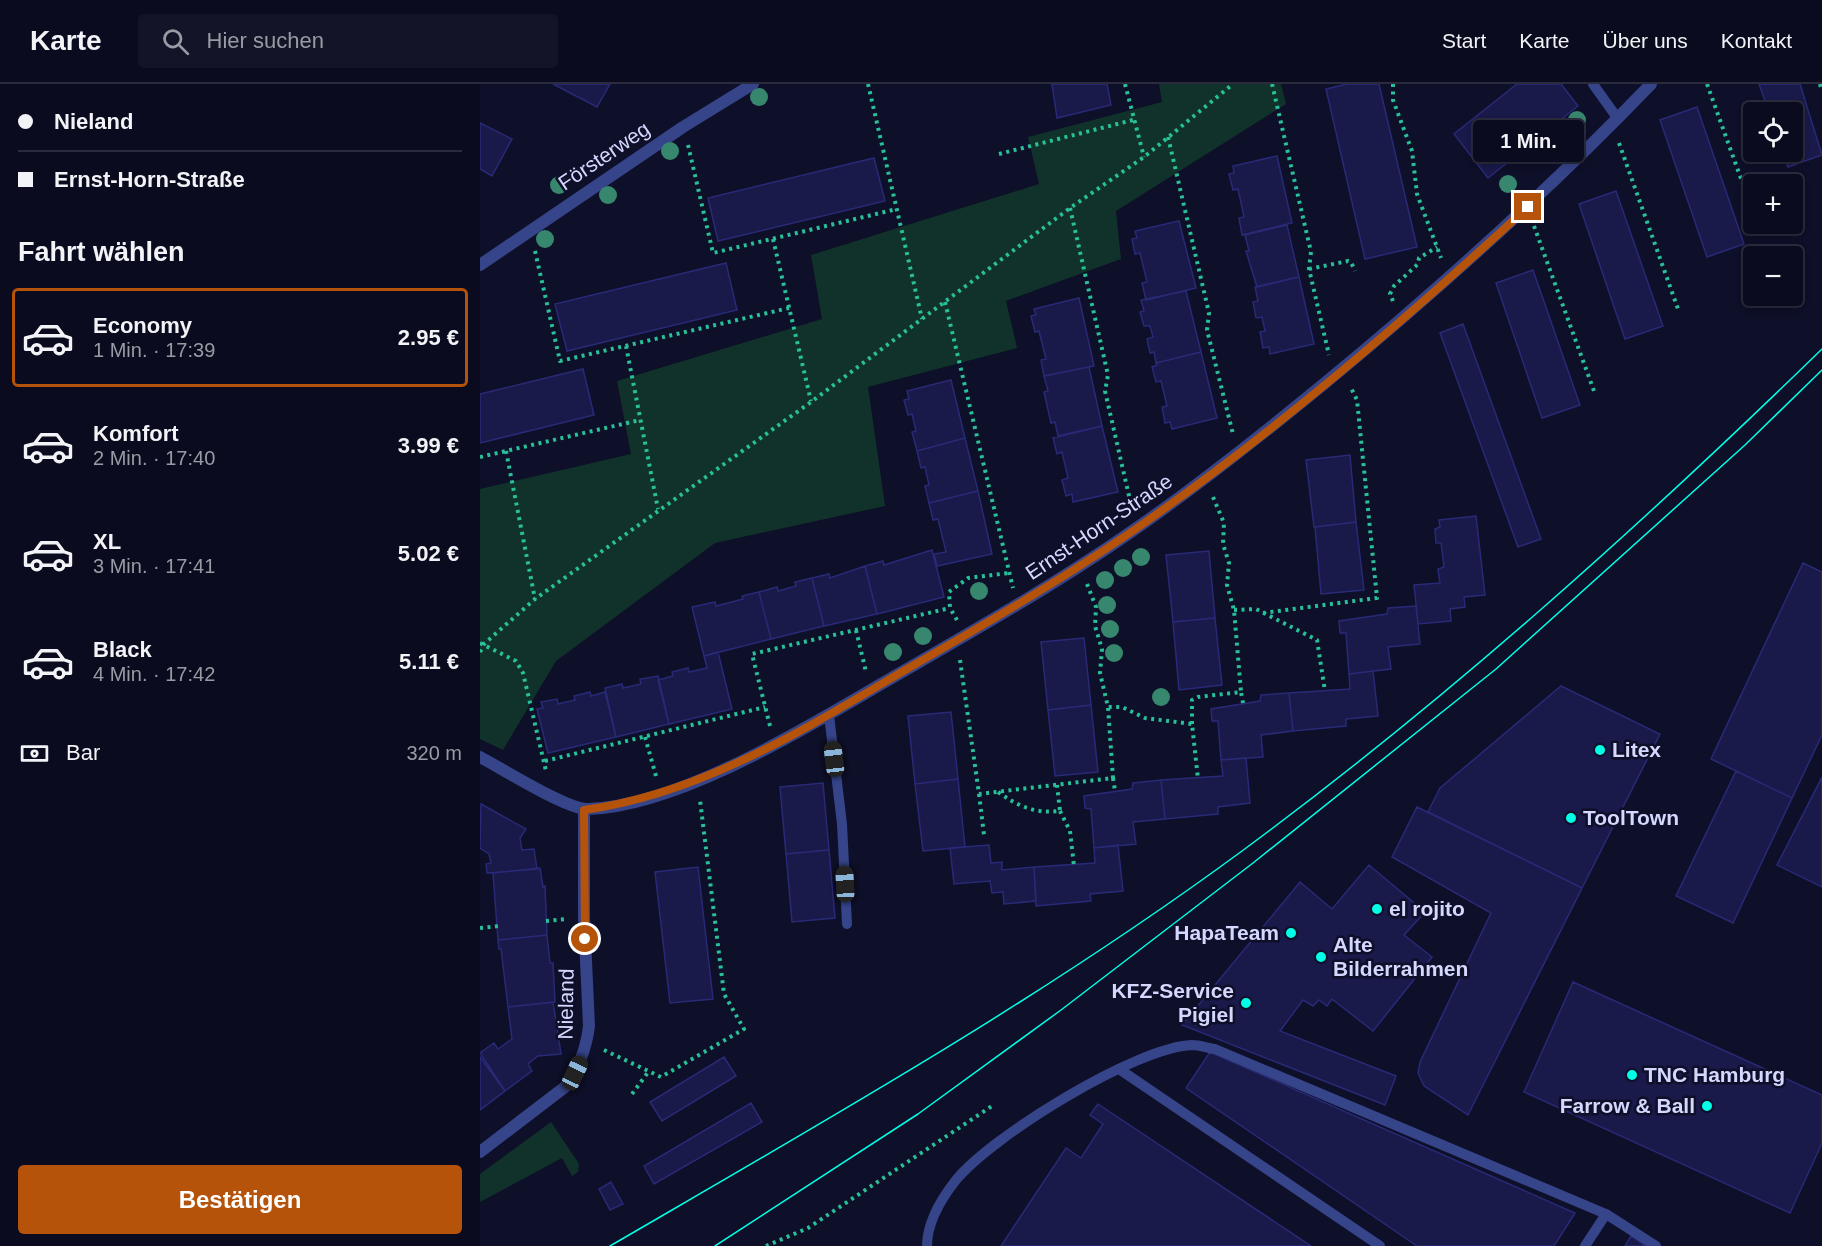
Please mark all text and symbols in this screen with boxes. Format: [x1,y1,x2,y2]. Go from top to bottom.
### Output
search box [138,14,558,68]
text: Karte [30,25,102,56]
icon: search [159,25,192,58]
text: Hier suchen [207,28,324,53]
text: Start [1442,29,1486,52]
text: Karte [1519,29,1570,52]
text: Über uns [1603,29,1688,52]
text: Kontakt [1721,29,1792,52]
map controls [1743,102,1803,306]
button: locate [1743,102,1803,162]
text: Nieland [54,109,133,134]
street label: Försterweg [554,117,654,194]
callout: 1 Min. [1472,120,1584,162]
text: 1 Min. [1500,130,1557,152]
text: Ernst-Horn-Straße [54,167,245,192]
button: + [1743,174,1803,234]
route end [1514,193,1541,220]
text: Fahrt wählen [18,237,185,267]
button: − [1743,246,1803,306]
icon: car [21,311,75,365]
text: Economy [93,313,192,338]
text: 2.95 € [398,325,459,350]
text: 1 Min. · 17:39 [93,339,215,361]
icon: car [21,419,75,473]
text: Komfort [93,421,179,446]
text: 3.99 € [398,433,459,458]
text: 2 Min. · 17:40 [93,447,215,469]
street label: Ernst-Horn-Straße [1021,469,1176,584]
icon: car [21,527,75,581]
text: XL [93,529,121,554]
text: 5.02 € [398,541,459,566]
text: 3 Min. · 17:41 [93,555,215,577]
icon: car [21,635,75,689]
text: Black [93,637,152,662]
text: 5.11 € [399,649,459,674]
text: 4 Min. · 17:42 [93,663,215,685]
icon: cash [18,737,51,770]
place label: Litex [1612,738,1661,761]
text: Bar [66,740,100,765]
car [823,740,845,778]
text: 320 m [406,742,462,764]
marker: Litex [1593,743,1607,757]
place label: ToolTown [1583,806,1679,829]
marker: ToolTown [1564,811,1578,825]
car [835,866,855,902]
place label: el rojito [1389,897,1465,920]
marker: el rojito [1370,902,1384,916]
place label: HapaTeam [1174,921,1279,944]
route start [571,925,598,952]
marker: HapaTeam [1284,926,1298,940]
place label: Alte Bilderrahmen [1333,933,1468,980]
marker: Alte Bilderrahmen [1314,950,1328,964]
street label: Nieland [553,968,578,1040]
place label: KFZ-Service Pigiel [1111,979,1234,1026]
marker: KFZ-Service Pigiel [1239,996,1253,1010]
car [559,1053,591,1093]
place label: TNC Hamburg [1644,1063,1785,1086]
marker: TNC Hamburg [1625,1068,1639,1082]
place label: Farrow & Ball [1560,1094,1695,1117]
marker: Farrow & Ball [1700,1099,1714,1113]
button: Bestätigen [18,1165,462,1234]

